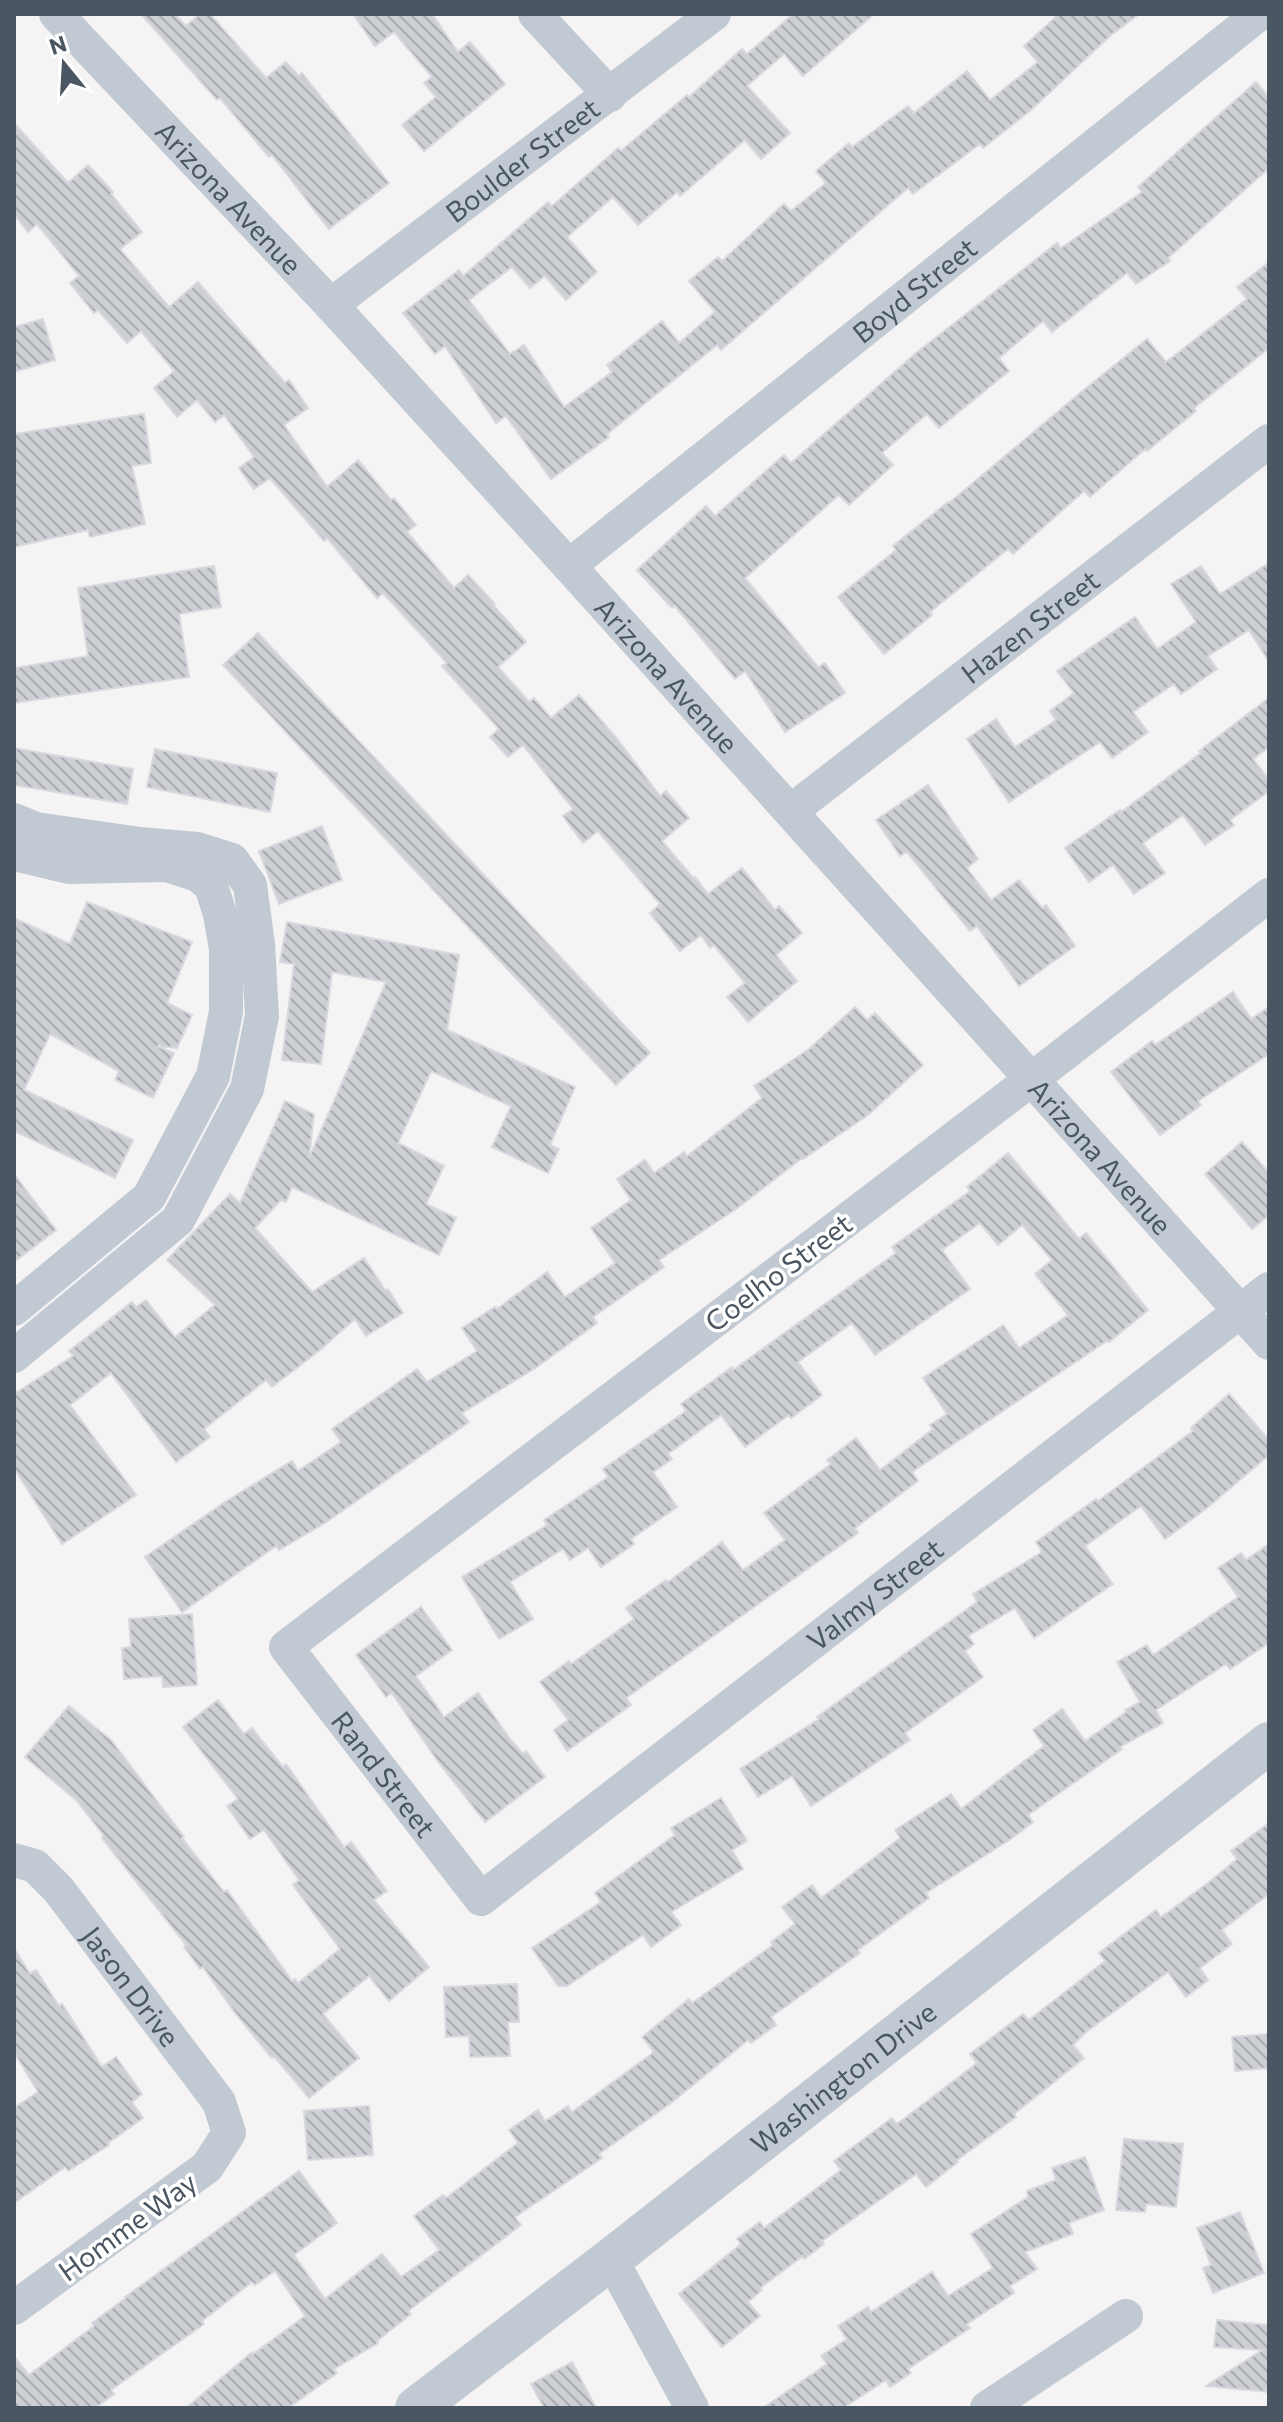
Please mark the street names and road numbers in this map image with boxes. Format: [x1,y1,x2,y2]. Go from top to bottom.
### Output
street label: Boulder Street [438,91,606,229]
street label: Arizona Avenue [149,114,309,281]
street label: Boyd Street [845,230,983,350]
street label: Hazen Street [954,562,1105,690]
street label: Arizona Avenue [588,590,746,760]
street label: Arizona Avenue [1022,1071,1180,1241]
street label: Coelho Street [698,1206,858,1338]
street label: Valmy Street [800,1531,949,1658]
street label: Rand Street [325,1704,444,1844]
street label: Jason Drive [75,1919,188,2053]
street label: Washington Drive [743,1994,942,2160]
street label: Homme Way [51,2164,203,2288]

